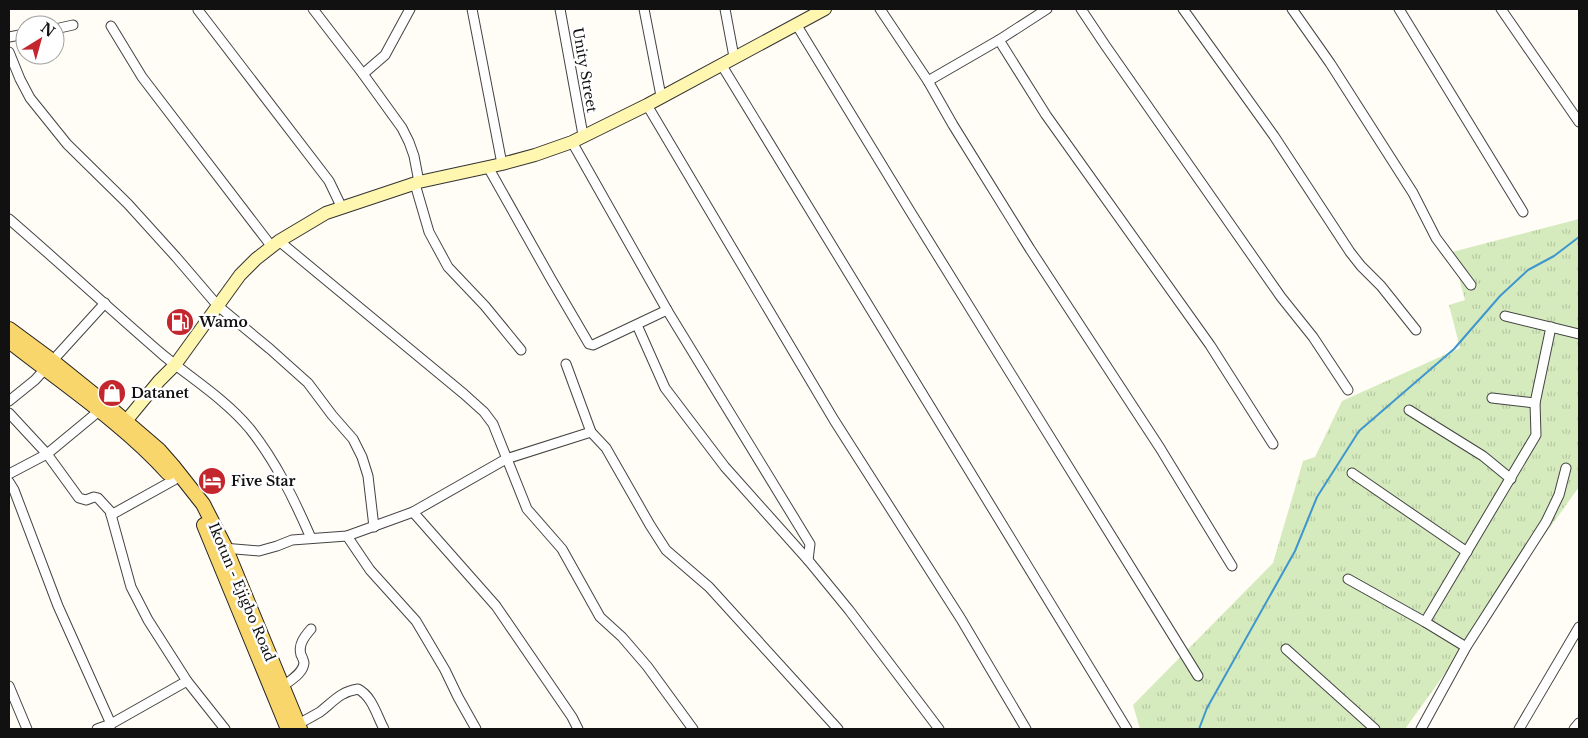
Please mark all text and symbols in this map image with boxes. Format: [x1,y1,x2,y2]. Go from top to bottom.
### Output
north arrow [15,15,65,65]
text: N [37,18,58,41]
street label: Unity Street [569,26,601,115]
fuel station icon: Wamo [165,307,195,337]
place label: Wamo [198,313,248,331]
shop icon: Datanet [97,378,127,408]
place label: Datanet [131,384,190,402]
hotel icon: Five Star [197,466,227,496]
place label: Five Star [231,472,295,490]
street label: Ikotun - Ejigbo Road [205,520,280,665]

